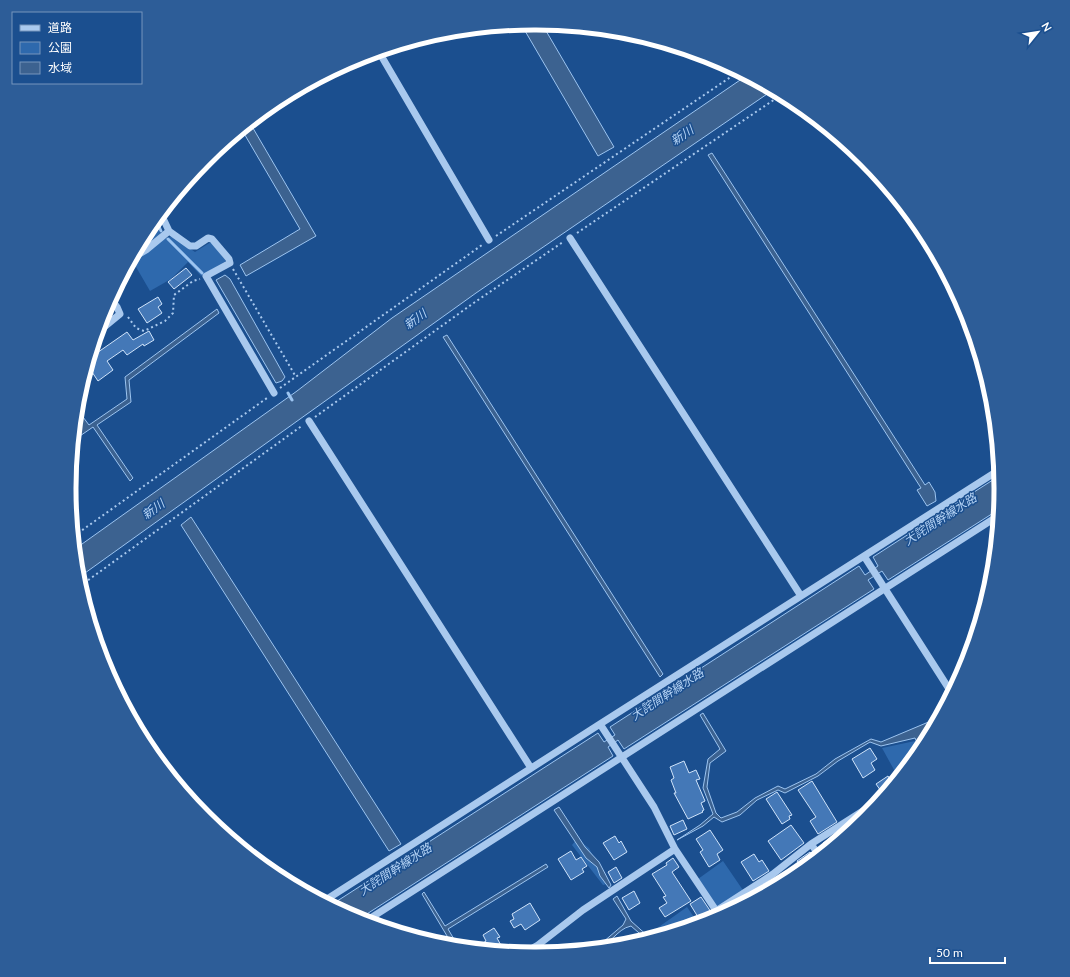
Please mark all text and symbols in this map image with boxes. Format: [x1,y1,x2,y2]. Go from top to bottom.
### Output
legend [12,12,142,84]
north arrow [1018,12,1058,52]
text: 道路 [48,20,72,35]
text: N [1039,20,1055,34]
text: 公園 [48,40,72,55]
text: 水域 [48,60,72,75]
water label: 新川 [668,121,698,148]
water label: 新川 [401,305,431,332]
water label: 大詫間幹線水路 [901,489,980,548]
water label: 新川 [139,495,169,522]
water label: 大詫間幹線水路 [628,664,707,723]
water label: 大詫間幹線水路 [356,839,435,898]
scale bar [930,939,1005,965]
text: 50 m [936,945,963,960]

